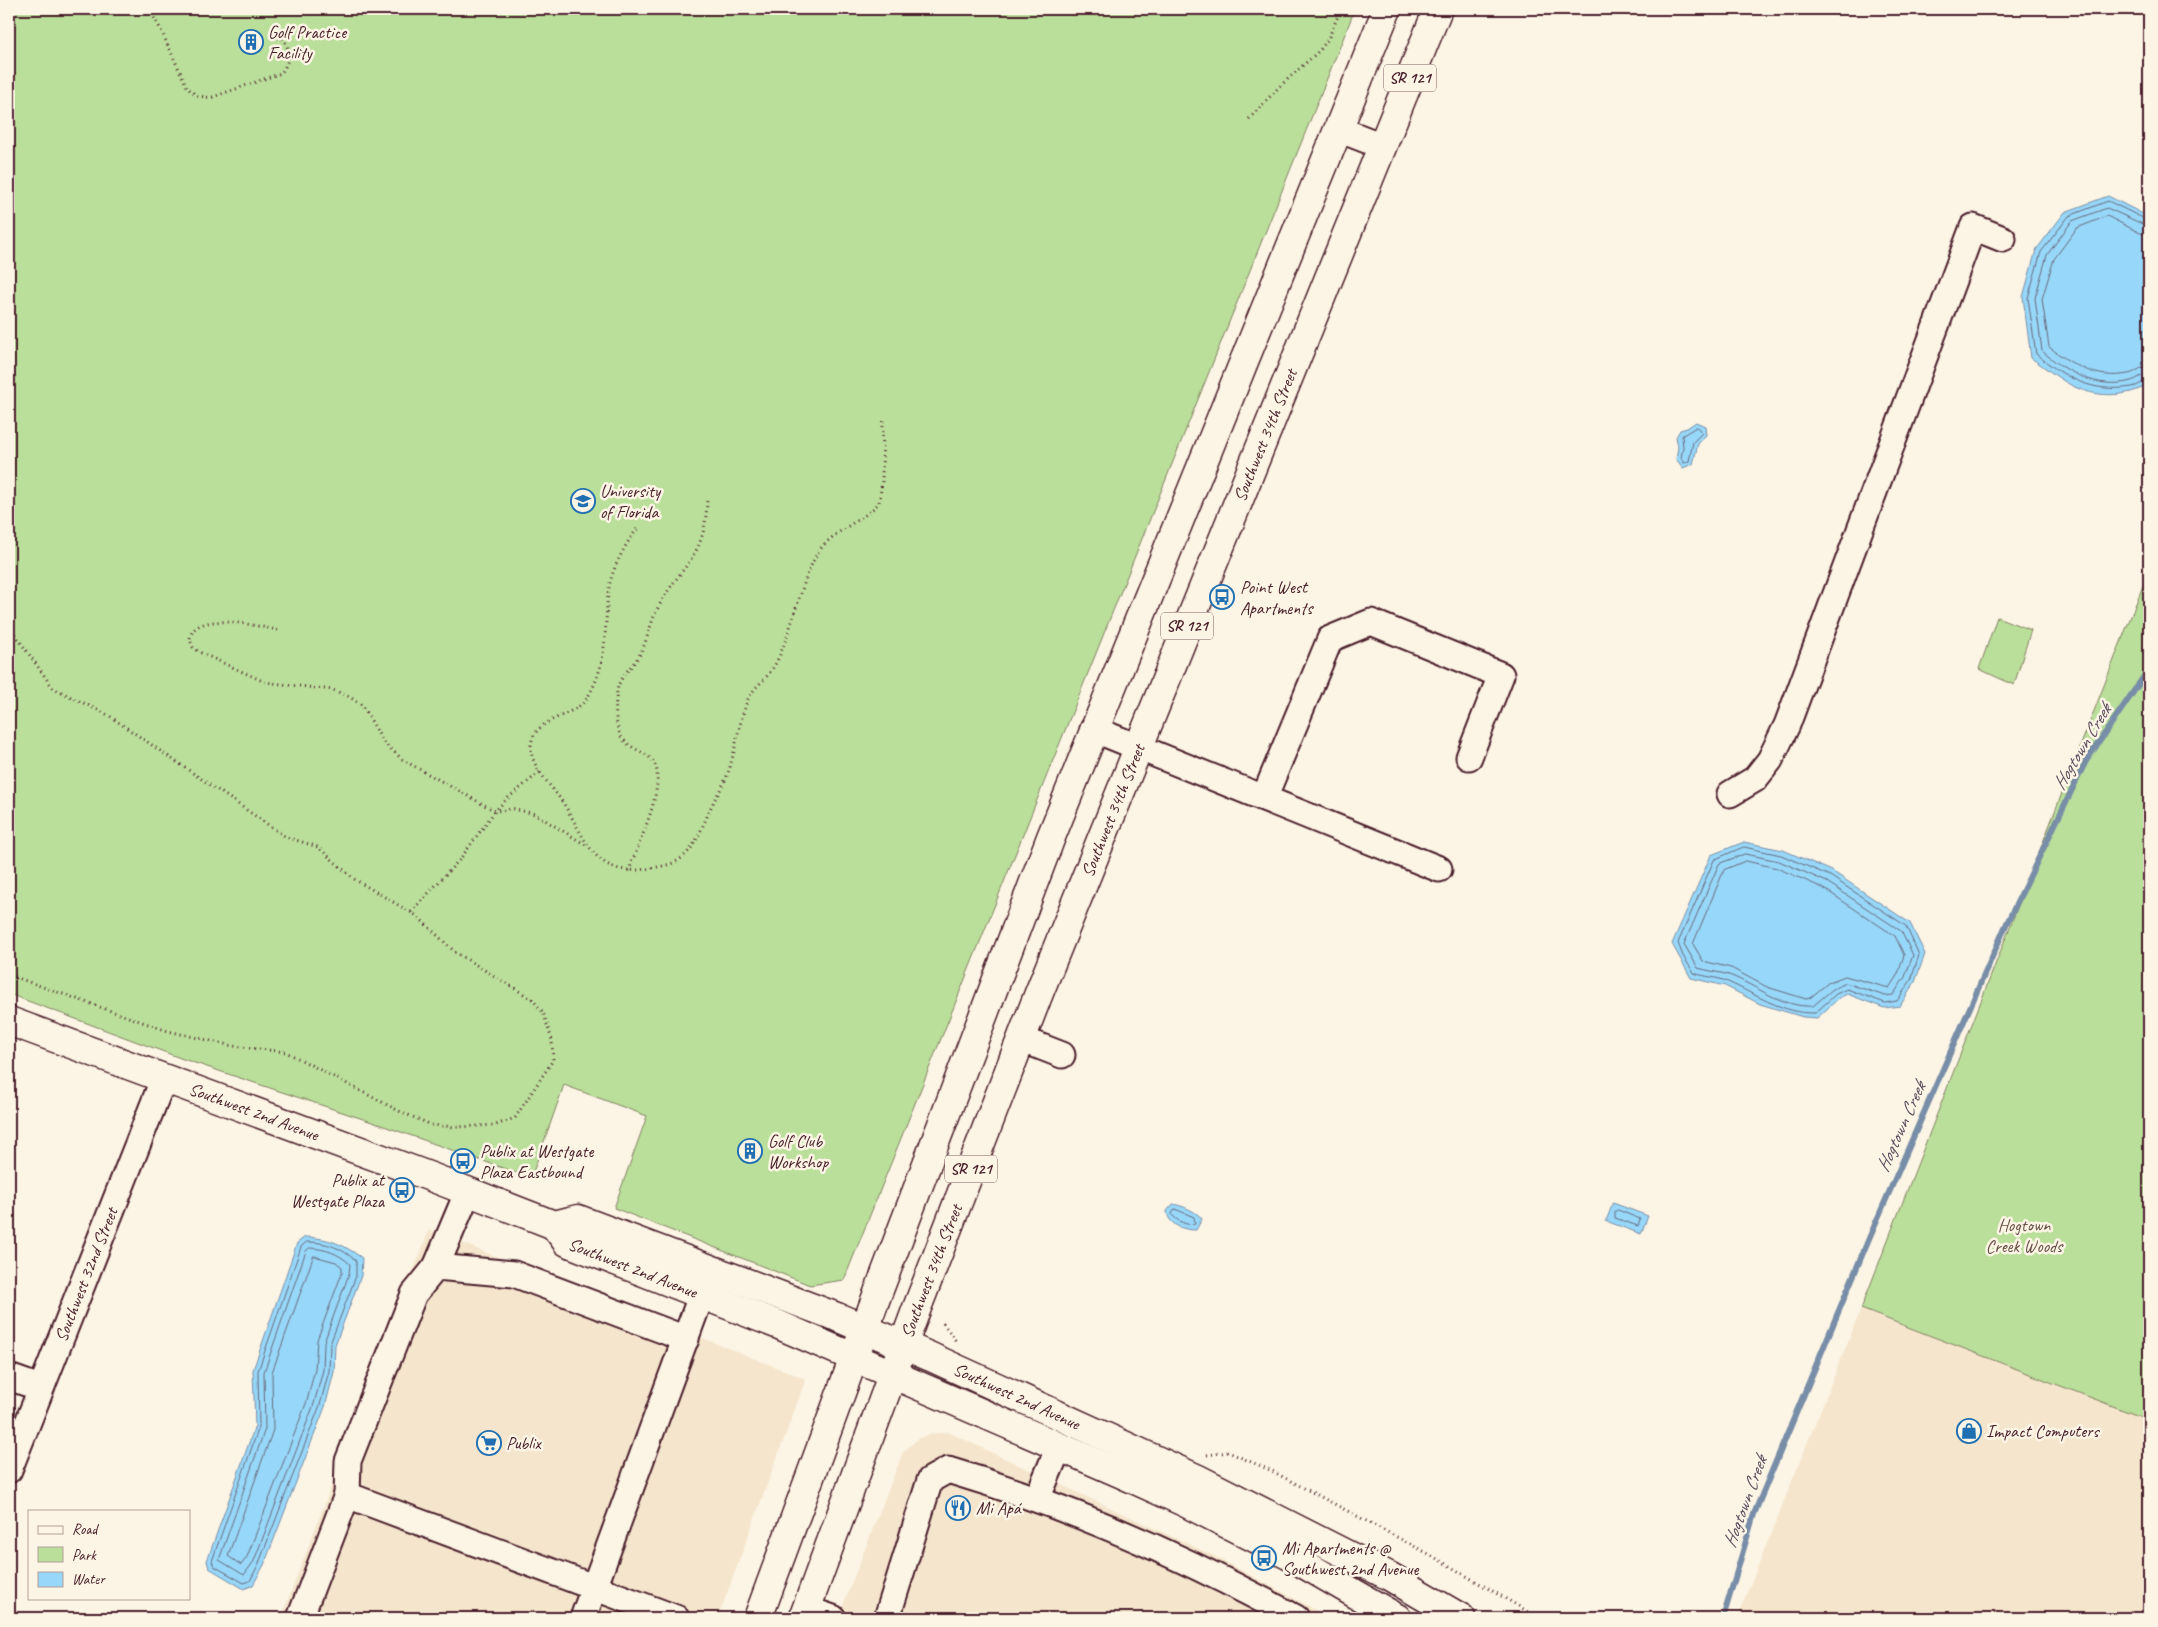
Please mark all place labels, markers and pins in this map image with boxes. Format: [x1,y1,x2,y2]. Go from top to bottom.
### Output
place label: Golf Practice Facility [268,21,347,64]
building icon: Golf Practice Facility [238,29,264,55]
place label: University of Florida [600,480,662,523]
school or university icon: University of Florida [570,488,596,514]
place label: Point West Apartments [1240,576,1314,619]
bus stop icon: Point West Apartments [1209,584,1235,610]
place label: Golf Club Workshop [768,1130,829,1173]
building icon: Golf Club Workshop [737,1138,763,1164]
place label: Publix at Westgate Plaza Eastbound [480,1140,594,1183]
bus stop icon: Publix at Westgate Plaza Eastbound [450,1148,476,1174]
place label: Publix at Westgate Plaza [291,1169,386,1212]
bus stop icon: Publix at Westgate Plaza [389,1177,415,1203]
shop icon: Impact Computers [1956,1418,1982,1444]
place label: Impact Computers [1986,1420,2101,1442]
supermarket icon: Publix [476,1430,502,1456]
place label: Publix [506,1432,543,1454]
restaurant icon: Mi Apá [945,1495,971,1521]
place label: Mi Apá [976,1497,1023,1519]
place label: Mi Apartments @ Southwest 2nd Avenue [1282,1537,1420,1580]
bus stop icon: Mi Apartments @ Southwest 2nd Avenue [1251,1545,1277,1571]

